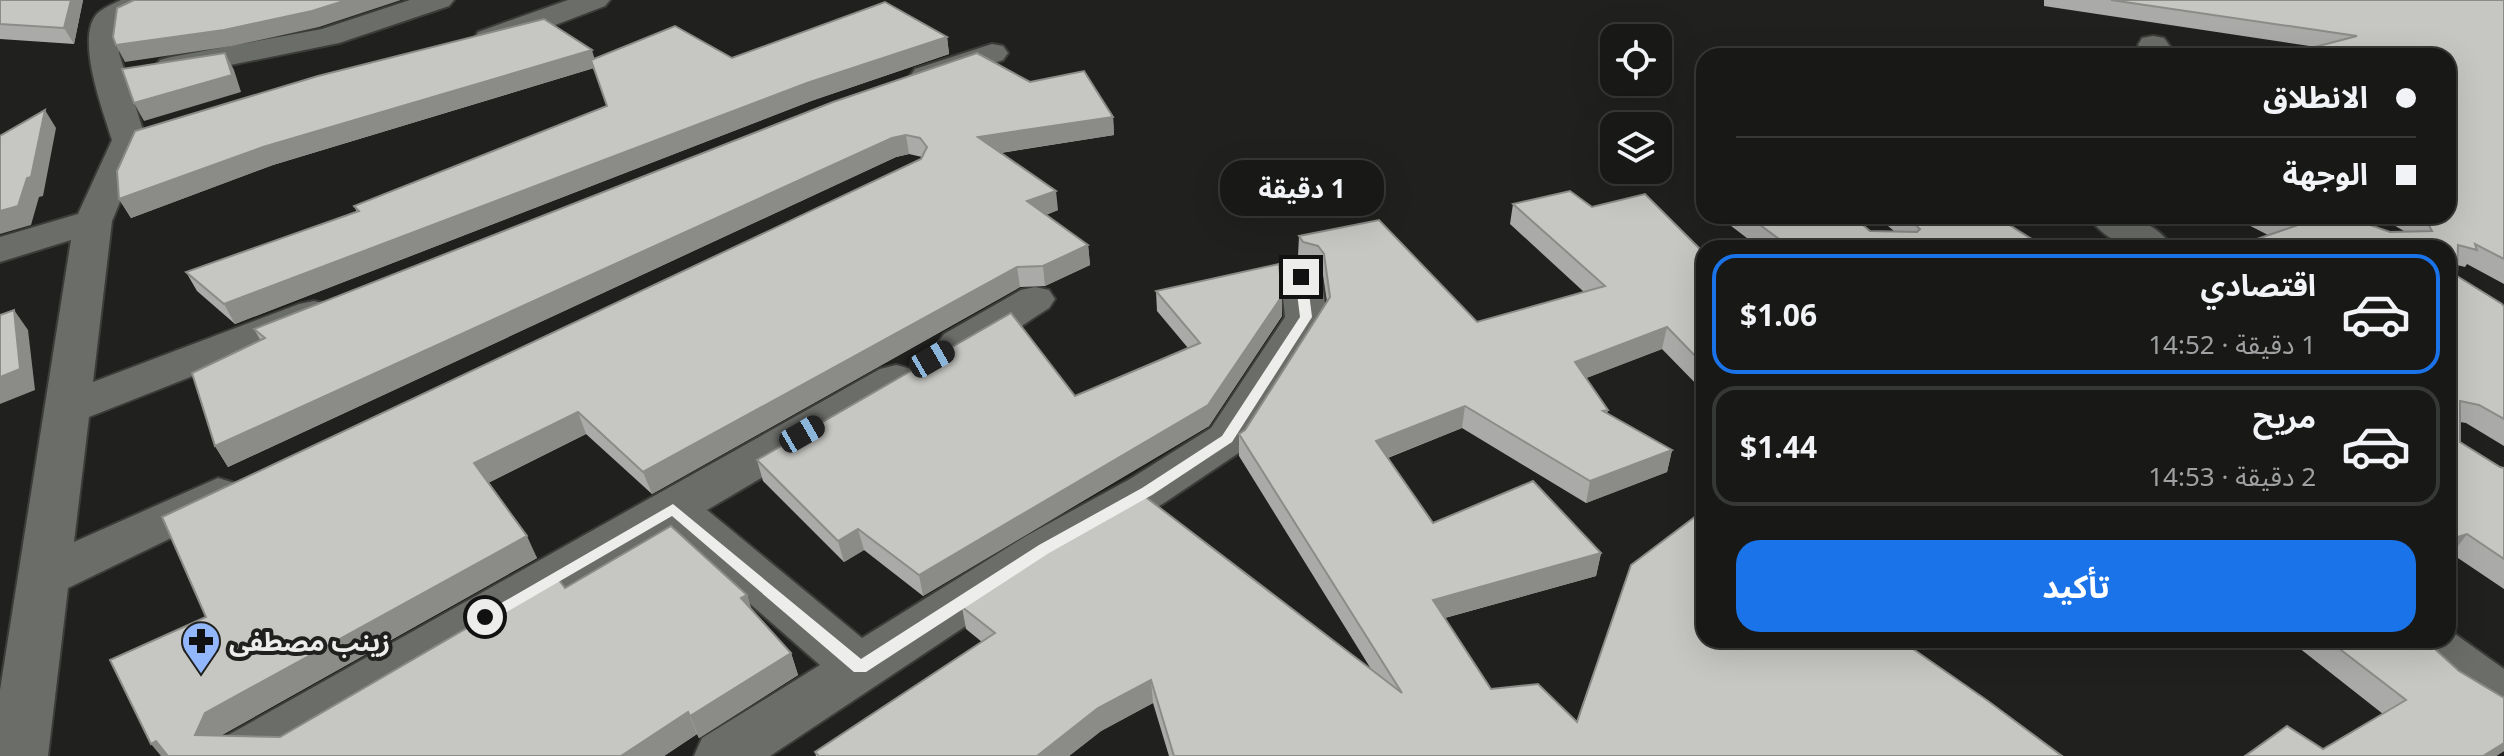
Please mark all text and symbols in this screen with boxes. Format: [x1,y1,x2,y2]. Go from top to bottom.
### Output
map controls [1600,24,1672,184]
button: locate [1600,24,1672,96]
text: الانطلاق [2263,76,2368,117]
button: layers [1600,112,1672,184]
text: الوجهة [2283,153,2368,194]
callout: 1 دقيقة [1219,161,1383,217]
text: 1 دقيقة [1258,170,1346,206]
route end [1283,259,1319,295]
text: اقتصادي [2201,264,2316,305]
icon: car [2340,278,2412,350]
text: $1.06 [1740,294,1817,335]
text: 1 دقيقة · 14:52 [2148,326,2316,362]
car [905,337,959,381]
text: مريح [2253,396,2316,437]
icon: car [2340,410,2412,482]
car [775,412,829,456]
text: $1.44 [1740,426,1817,467]
text: 2 دقيقة · 14:53 [2148,458,2316,494]
button: تأكيد [1736,540,2416,632]
route start [467,599,503,635]
pharmacy icon: زينب مصطفى [180,620,222,675]
place label: زينب مصطفى [229,623,390,659]

